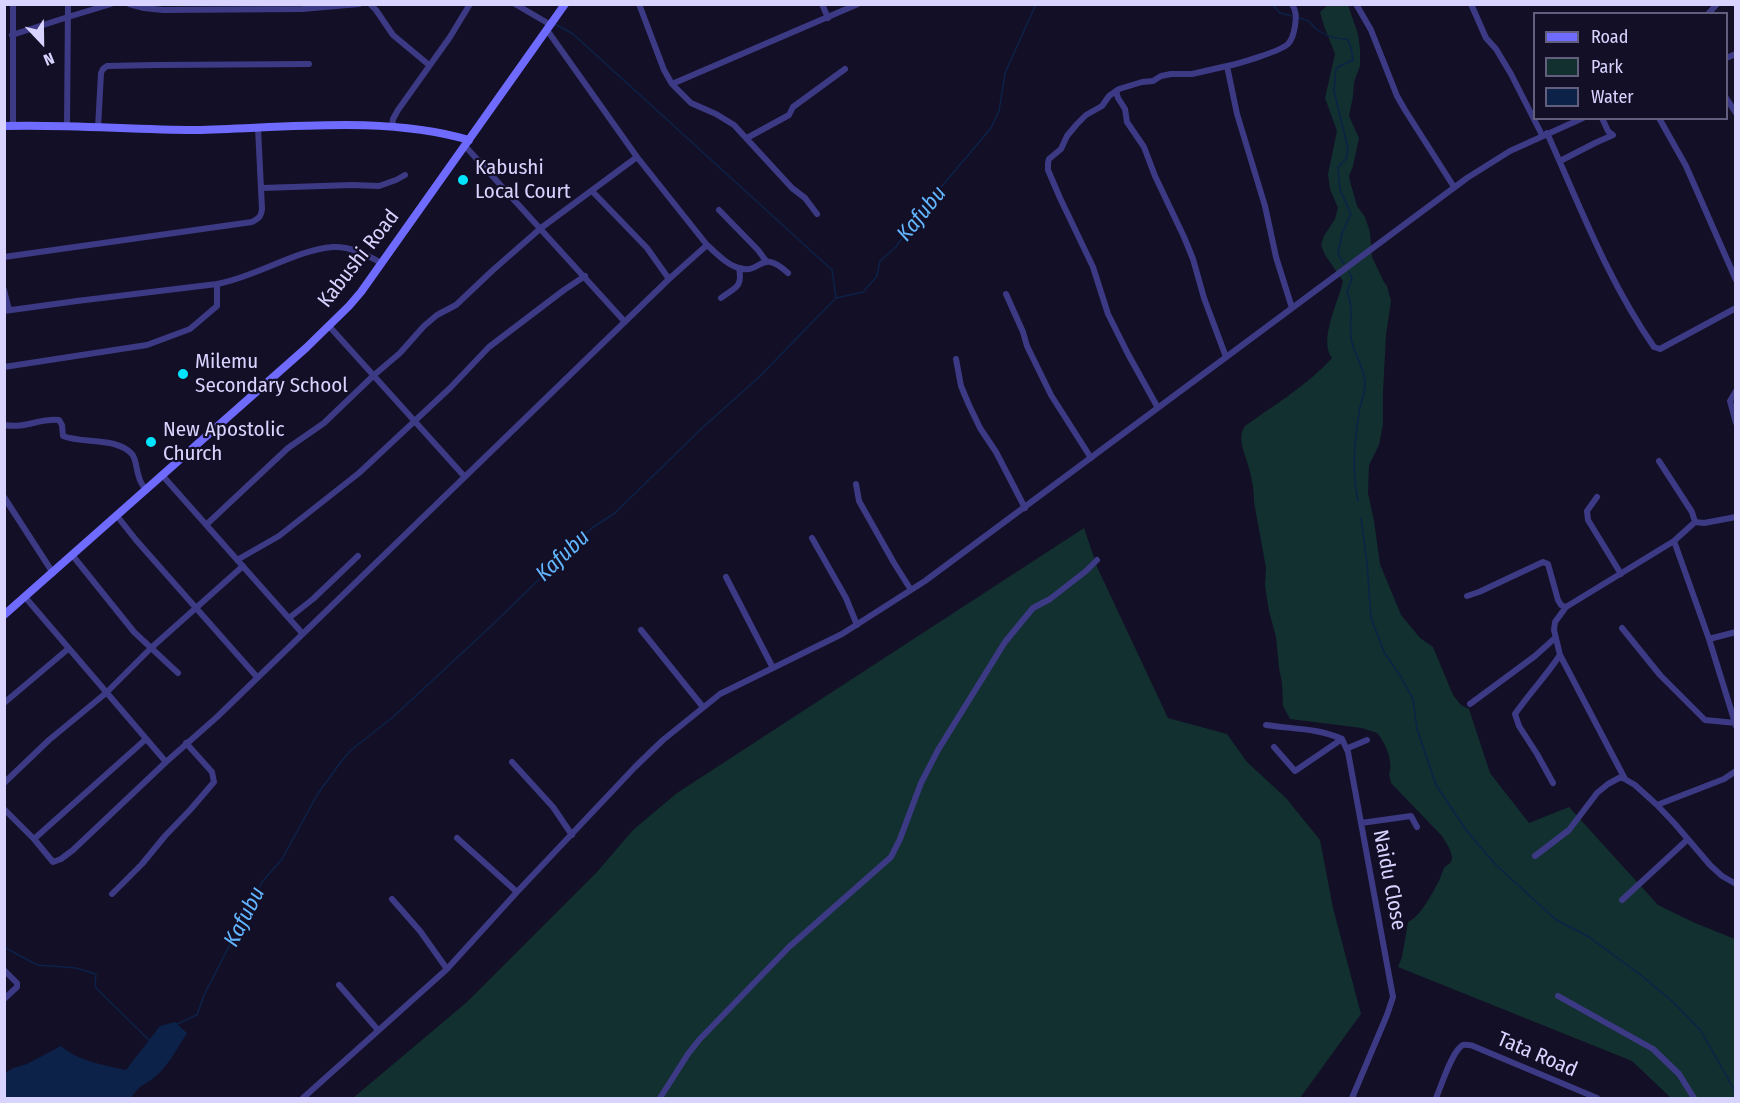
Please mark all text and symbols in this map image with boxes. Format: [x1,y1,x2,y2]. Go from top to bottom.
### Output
north arrow [12,12,72,72]
legend [1533,12,1728,120]
text: Road [1591,26,1628,48]
text: N [41,49,57,70]
text: Park [1591,56,1623,78]
text: Water [1591,86,1634,108]
place label: Kabushi Local Court [475,155,571,205]
marker: Kabushi Local Court [456,173,470,187]
water label: Kafubu [892,181,952,247]
street label: Kabushi Road [313,205,405,313]
place label: Milemu Secondary School [195,349,348,399]
marker: Milemu Secondary School [176,367,190,381]
place label: New Apostolic Church [163,417,284,467]
marker: New Apostolic Church [144,435,158,449]
water label: Kafubu [531,525,595,587]
street label: Naidu Close [1367,828,1411,932]
water label: Kafubu [219,883,271,951]
street label: Tata Road [1493,1027,1581,1083]

